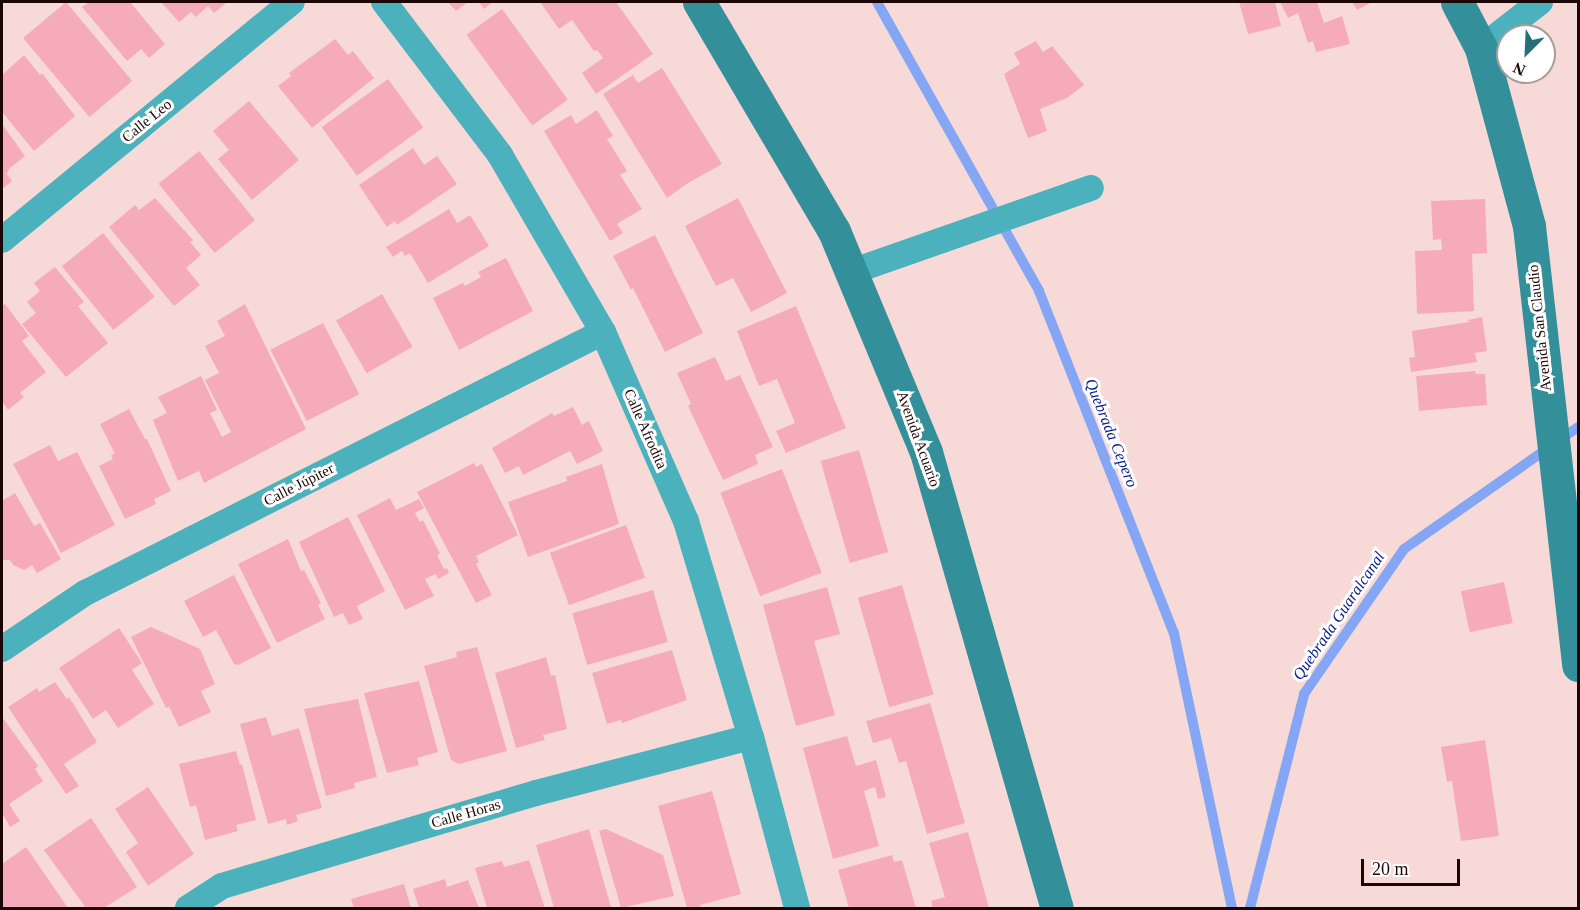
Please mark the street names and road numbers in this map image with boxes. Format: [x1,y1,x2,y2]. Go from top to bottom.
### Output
street label: Calle Leo [119,96,175,146]
street label: Avenida San Claudio [1524,264,1556,392]
street label: Calle Afrodita [619,386,671,472]
street label: Avenida Acuario [892,388,944,490]
street label: Calle Júpiter [261,460,337,510]
street label: Calle Horas [429,796,503,832]

